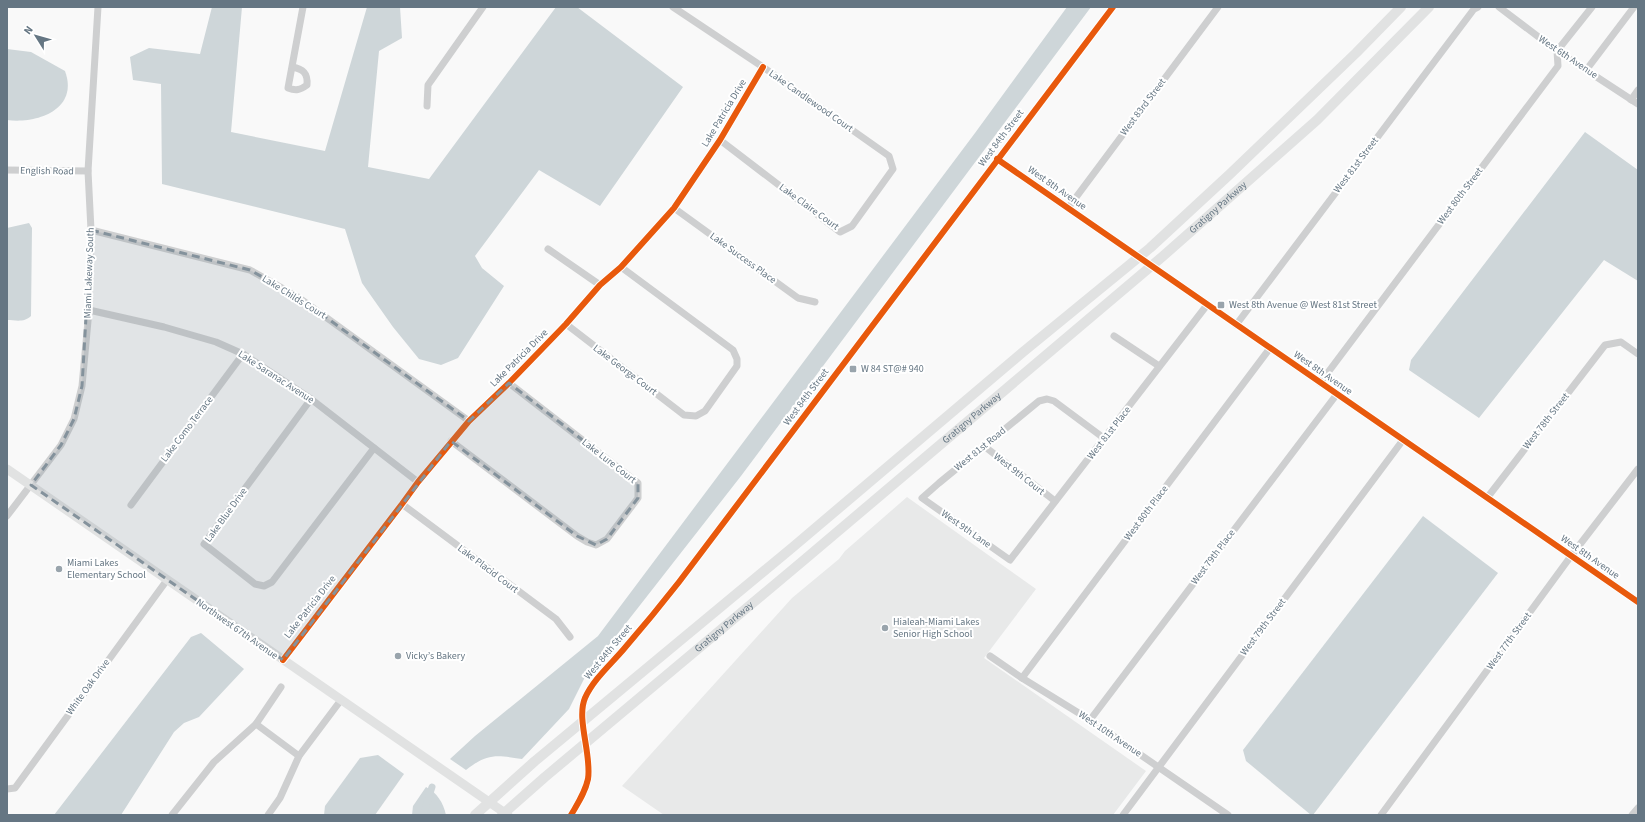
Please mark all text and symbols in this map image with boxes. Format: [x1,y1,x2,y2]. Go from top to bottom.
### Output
north arrow [16,16,56,56]
text: N [20,23,37,38]
street label: West 6th Avenue [1536,32,1600,82]
street label: Lake Candlewood Court [766,67,856,136]
street label: West 83rd Street [1117,75,1169,138]
street label: Lake Patricia Drive [698,76,750,150]
street label: West 84th Street [975,106,1027,169]
street label: West 81st Street [1330,134,1382,196]
street label: West 8th Avenue [1025,163,1089,213]
street label: English Road [20,164,74,178]
street label: West 80th Street [1434,164,1486,227]
street label: Gratigny Parkway [1186,178,1250,237]
street label: Lake Claire Court [776,180,842,234]
street label: Miami Lakeway South [80,227,98,319]
street label: Lake Success Place [707,229,779,287]
street label: Lake Childs Court [259,272,329,323]
place label: West 8th Avenue @ West 81st Street [1229,298,1377,312]
marker: West 8th Avenue @ West 81st Street [1216,300,1226,310]
street label: Lake Patricia Drive [487,326,551,390]
street label: Lake George Court [590,341,660,399]
street label: Lake Saranac Avenue [235,347,317,407]
street label: West 8th Avenue [1291,348,1355,398]
place label: W 84 ST@# 940 [861,362,924,376]
marker: W 84 ST@# 940 [848,364,858,374]
street label: West 84th Street [780,365,832,428]
street label: Gratigny Parkway [939,389,1004,447]
street label: West 78th Street [1520,389,1573,452]
street label: Lake Como Terrace [158,393,216,465]
street label: West 81st Place [1084,403,1134,463]
street label: West 81st Road [951,424,1009,474]
street label: Lake Lure Court [579,435,640,487]
street label: West 9th Court [990,450,1048,499]
street label: West 80th Place [1121,483,1171,543]
street label: Lake Blue Drive [201,485,251,545]
street label: West 9th Lane [938,507,994,551]
street label: West 79th Place [1188,527,1238,587]
street label: West 8th Avenue [1558,532,1622,582]
street label: Lake Placid Court [455,541,522,597]
place label: Miami Lakes Elementary School [67,556,146,582]
marker: Miami Lakes Elementary School [54,564,64,574]
street label: Lake Patricia Drive [281,572,339,642]
street label: Northwest 67th Avenue [193,595,281,663]
street label: West 79th Street [1237,595,1289,658]
street label: Gratigny Parkway [692,598,757,656]
street label: West 77th Street [1483,609,1535,673]
place label: Hialeah-Miami Lakes Senior High School [893,615,979,641]
street label: West 84th Street [581,621,636,683]
marker: Hialeah-Miami Lakes Senior High School [880,623,890,633]
place label: Vicky’s Bakery [406,649,466,663]
marker: Vicky’s Bakery [393,651,403,661]
street label: White Oak Drive [63,656,113,718]
street label: West 10th Avenue [1076,708,1145,760]

